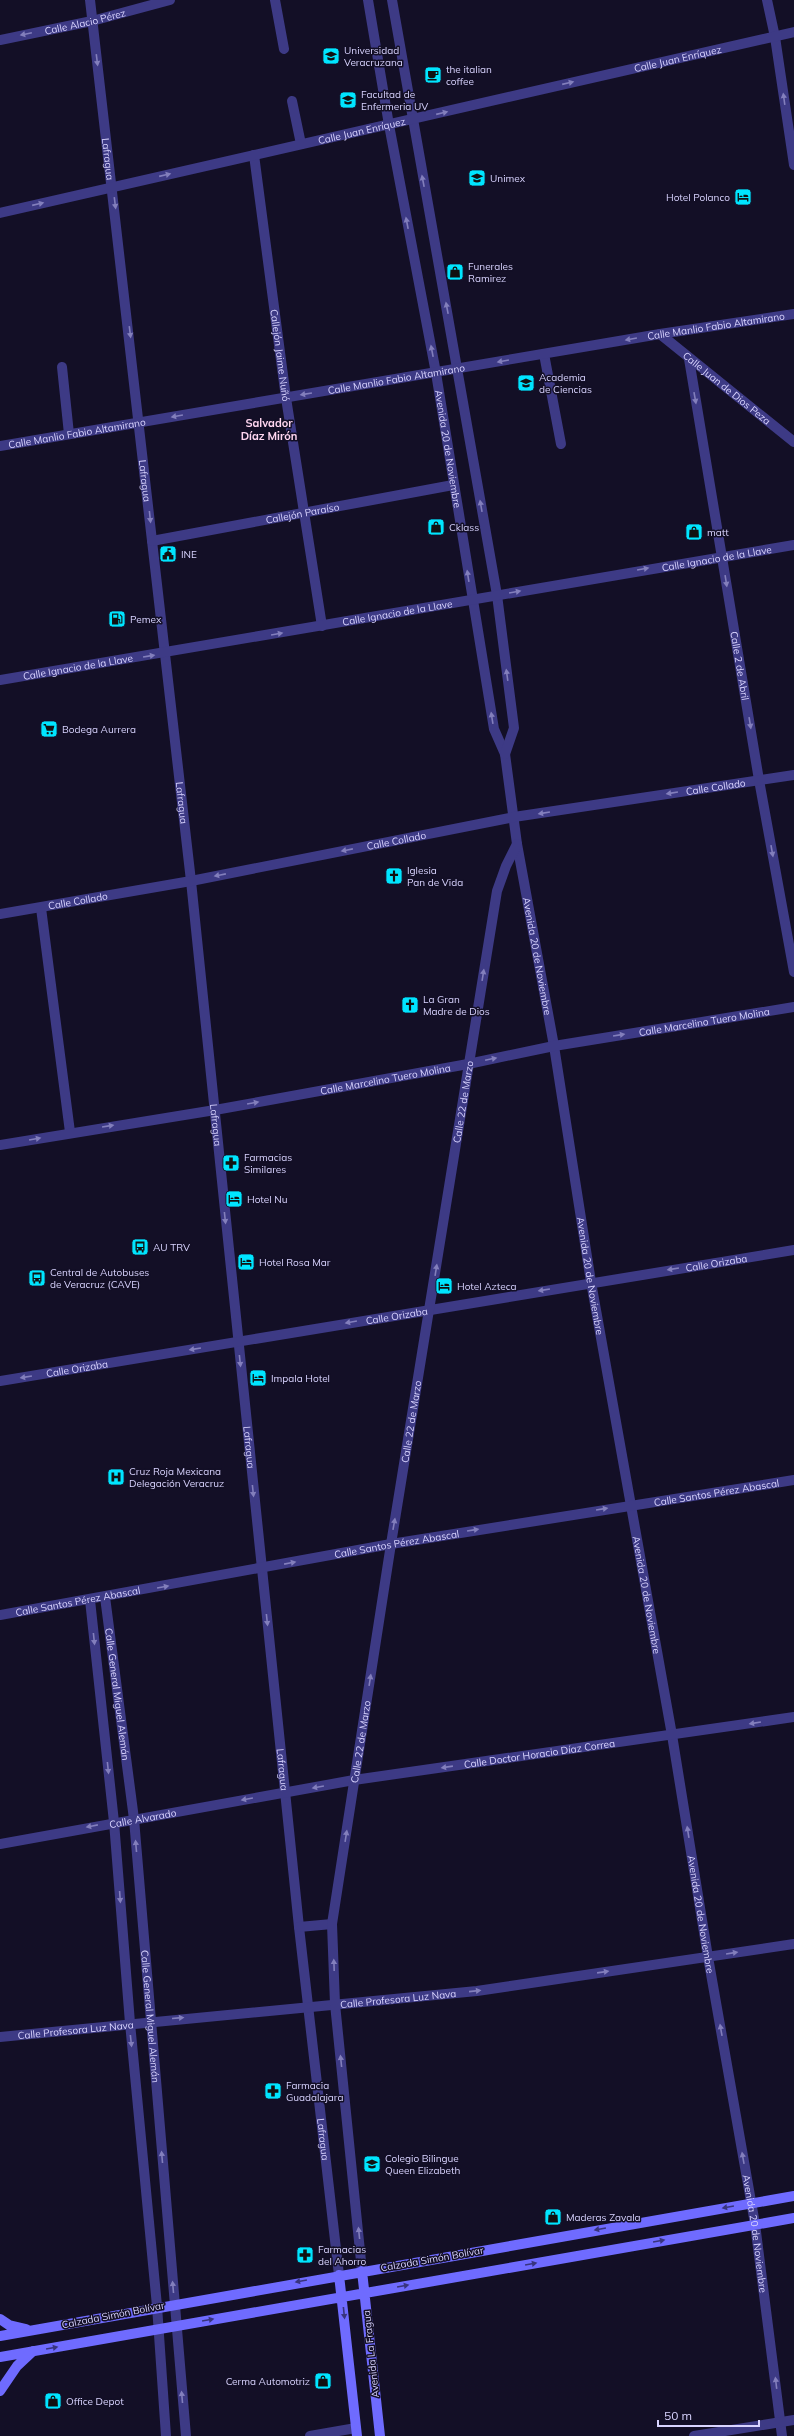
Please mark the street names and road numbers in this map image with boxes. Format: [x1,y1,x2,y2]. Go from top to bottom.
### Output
street label: Calle Alacio Pérez [43,6,127,37]
street label: Calle Juan Enríquez [633,42,723,75]
street label: Calle Juan Enríquez [317,114,407,147]
street label: Lafragua [99,137,117,181]
street label: Callejón Jaime Nuñó [268,308,293,403]
street label: Calle Manlio Fabio Altamirano [646,309,786,343]
street label: Calle Juan de Dios Peza [680,349,774,427]
street label: Calle Manlio Fabio Altamirano [327,361,466,397]
street label: Avenida 20 de Noviembre [432,389,464,509]
street label: Calle Manlio Fabio Altamirano [7,415,147,451]
street label: Lafragua [136,459,154,503]
street label: Callejón Paraíso [265,500,340,526]
street label: Calle Ignacio de la Llave [661,542,773,574]
street label: Calle Ignacio de la Llave [341,597,453,628]
street label: Calle 2 de Abril [728,630,752,701]
street label: Calle Ignacio de la Llave [22,651,134,682]
street label: Calle Collado [685,776,747,798]
street label: Lafragua [173,781,191,824]
street label: Calle Collado [365,828,427,853]
street label: Calle Collado [47,889,109,912]
street label: Avenida 20 de Noviembre [520,896,555,1016]
street label: Calle Marcelino Tuero Molina [638,1005,771,1039]
street label: Calle 22 de Marzo [450,1059,476,1144]
street label: Calle Marcelino Tuero Molina [319,1061,452,1097]
street label: Lafragua [208,1103,225,1147]
street label: Avenida 20 de Noviembre [574,1216,607,1336]
street label: Calle Orizaba [684,1251,748,1274]
street label: Calle Orizaba [365,1304,429,1327]
street label: Calle Orizaba [45,1357,109,1380]
street label: Calle 22 de Marzo [398,1379,424,1464]
street label: Lafragua [241,1426,258,1469]
street label: Calle Santos Pérez Abascal [653,1476,780,1509]
street label: Calle Santos Pérez Abascal [333,1527,460,1561]
street label: Avenida 20 de Noviembre [630,1535,664,1655]
street label: Calle Santos Pérez Abascal [14,1583,141,1619]
street label: Calle General Miguel Alemán [103,1627,133,1761]
street label: Calle 22 de Marzo [348,1699,373,1784]
street label: Calle Doctor Horacio Díaz Correa [463,1736,616,1771]
street label: Lafragua [274,1748,291,1791]
street label: Calle Alvarado [108,1806,177,1831]
street label: Avenida 20 de Noviembre [685,1854,717,1974]
street label: Calle General Miguel Alemán [139,1949,163,2084]
street label: Calle Profesora Luz Nava [340,1987,457,2011]
street label: Calle Profesora Luz Nava [17,2018,134,2042]
street label: Lafragua [315,2118,332,2161]
street label: Avenida 20 de Noviembre [740,2173,770,2294]
street label: Calzada Simón Bolívar [379,2243,485,2274]
street label: Calzada Simón Bolívar [60,2299,166,2331]
street label: Avenida La Fragua [360,2310,382,2398]

